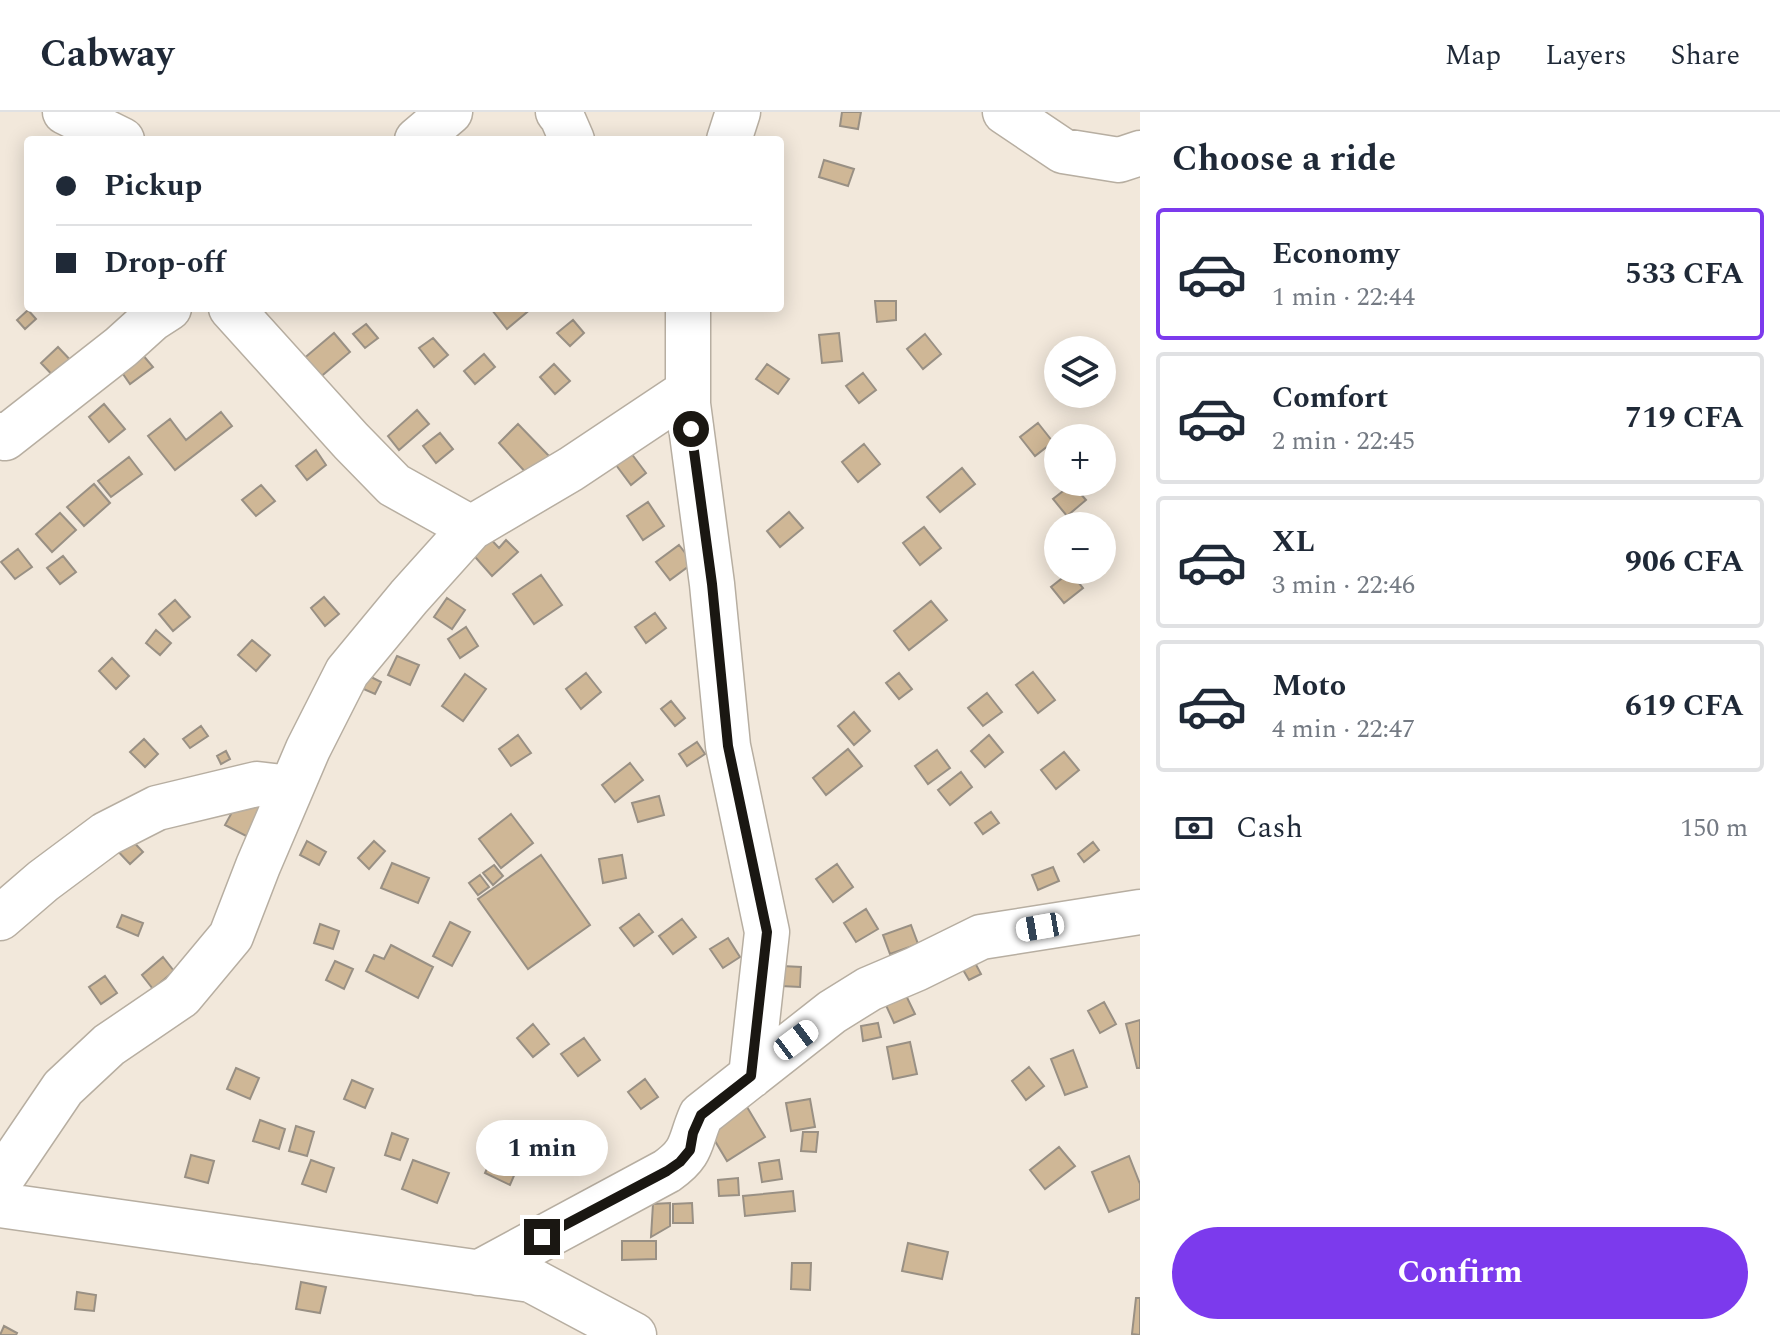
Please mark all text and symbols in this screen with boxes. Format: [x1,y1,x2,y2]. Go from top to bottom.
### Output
text: Cabway [40,26,174,84]
text: Map [1445,34,1501,77]
text: Layers [1545,34,1627,77]
text: Share [1671,34,1740,77]
text: Choose a ride [1172,132,1396,187]
text: Pickup [104,163,202,209]
text: Economy [1272,231,1399,277]
icon: car [1176,238,1248,310]
text: Drop-off [104,240,225,286]
text: 533 CFA [1625,251,1744,297]
text: 1 min · 22:44 [1272,277,1415,317]
map controls [1044,336,1116,584]
button: layers [1044,336,1116,408]
text: Comfort [1272,375,1388,421]
icon: car [1176,382,1248,454]
text: 719 CFA [1625,395,1744,441]
route start [673,411,709,447]
text: 2 min · 22:45 [1272,421,1415,461]
button: + [1044,424,1116,496]
button: − [1044,512,1116,584]
text: XL [1272,519,1315,565]
icon: car [1176,526,1248,598]
text: 906 CFA [1625,539,1744,585]
text: 3 min · 22:46 [1272,565,1415,605]
text: Moto [1272,663,1346,709]
icon: car [1176,670,1248,742]
text: 619 CFA [1625,683,1744,729]
text: 4 min · 22:47 [1272,709,1415,749]
text: Cash [1236,805,1303,851]
icon: cash [1172,806,1216,850]
text: 150 m [1680,808,1748,848]
car [1014,911,1066,943]
car [770,1016,822,1064]
callout: 1 min [476,1121,608,1177]
text: 1 min [507,1128,577,1168]
route end [524,1219,560,1255]
button: Confirm [1172,1227,1748,1319]

